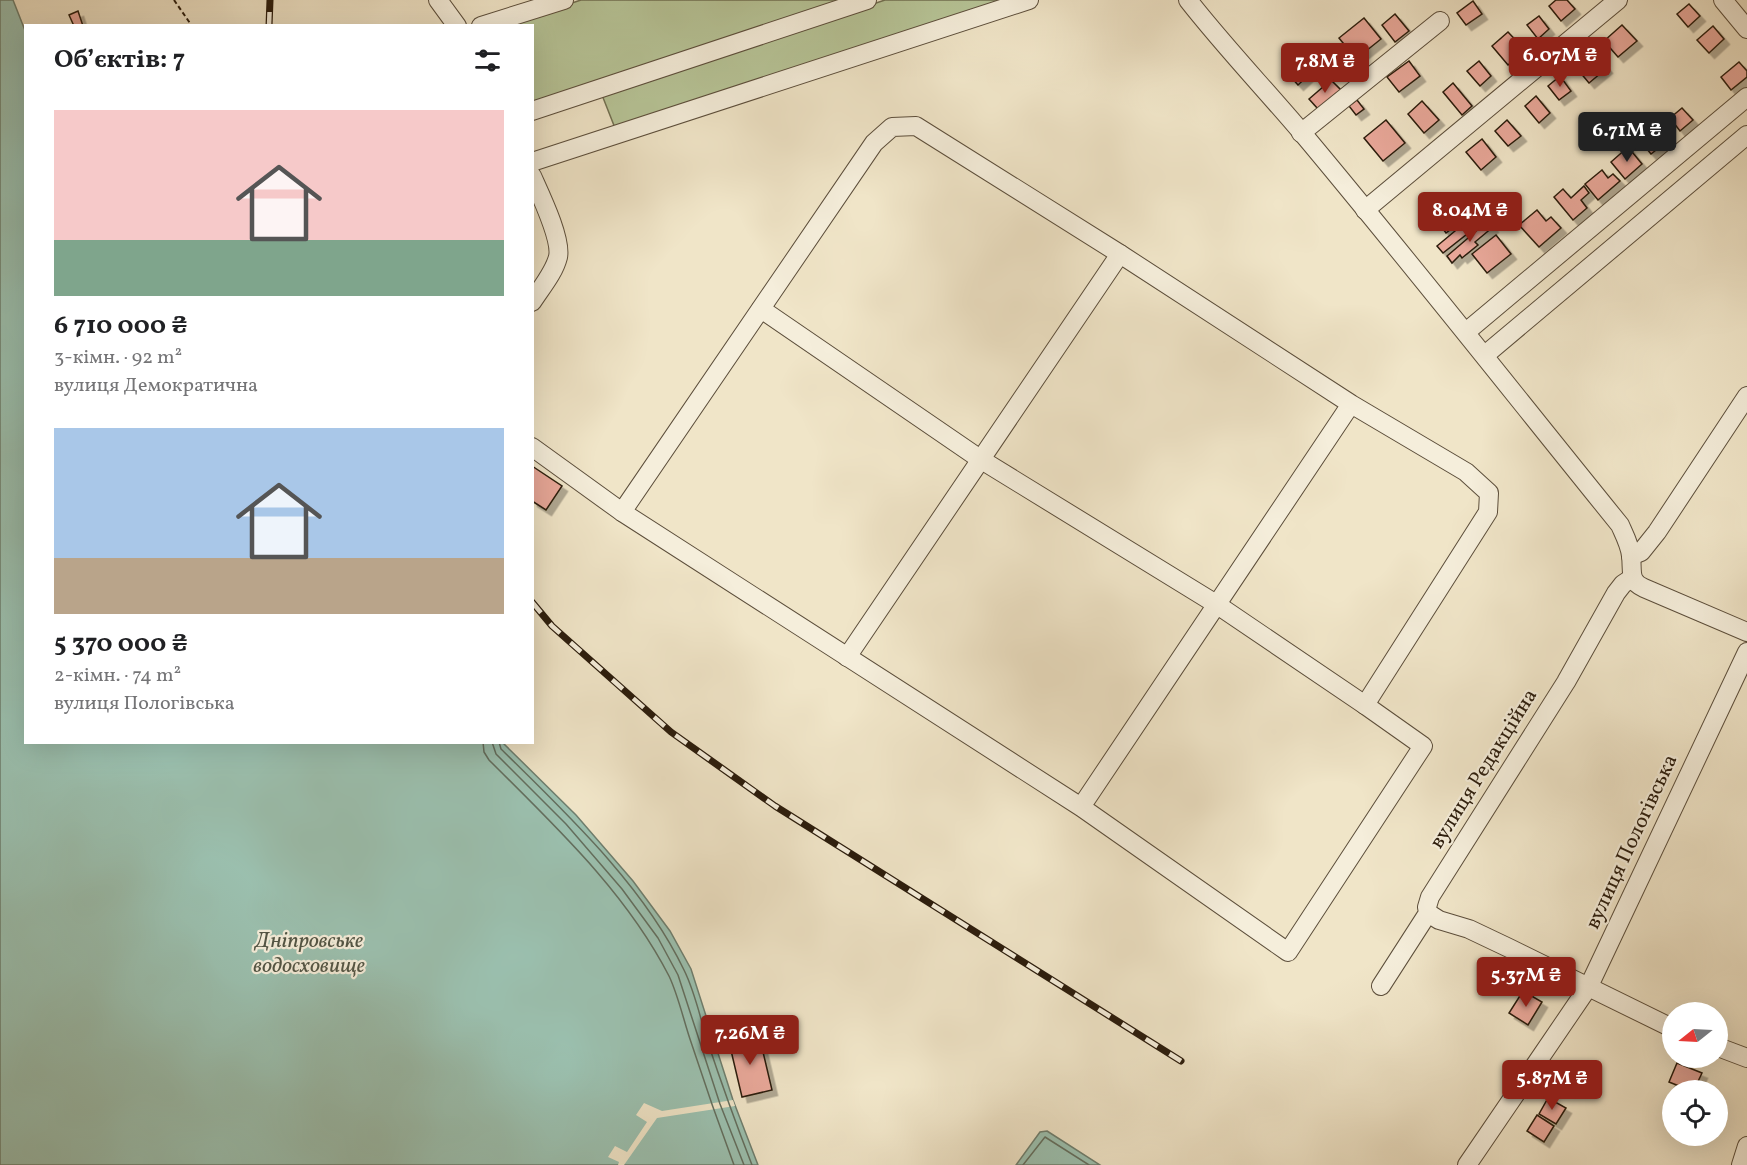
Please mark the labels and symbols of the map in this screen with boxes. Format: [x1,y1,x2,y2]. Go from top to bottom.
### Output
pin: 6.07M ₴ [1505,37,1615,88]
pin: 7.8M ₴ [1276,43,1374,94]
pin: 6.71M ₴ [1572,112,1682,163]
pin: 8.04M ₴ [1415,192,1525,243]
street label: вулиця Редакційна [1423,683,1545,855]
street label: вулиця Пологівська [1579,750,1685,934]
water label: Дніпровське водосховище [253,926,365,982]
pin: 5.37M ₴ [1471,957,1581,1008]
north arrow [1662,1002,1728,1068]
pin: 7.26M ₴ [695,1015,805,1066]
pin: 5.87M ₴ [1497,1060,1607,1111]

